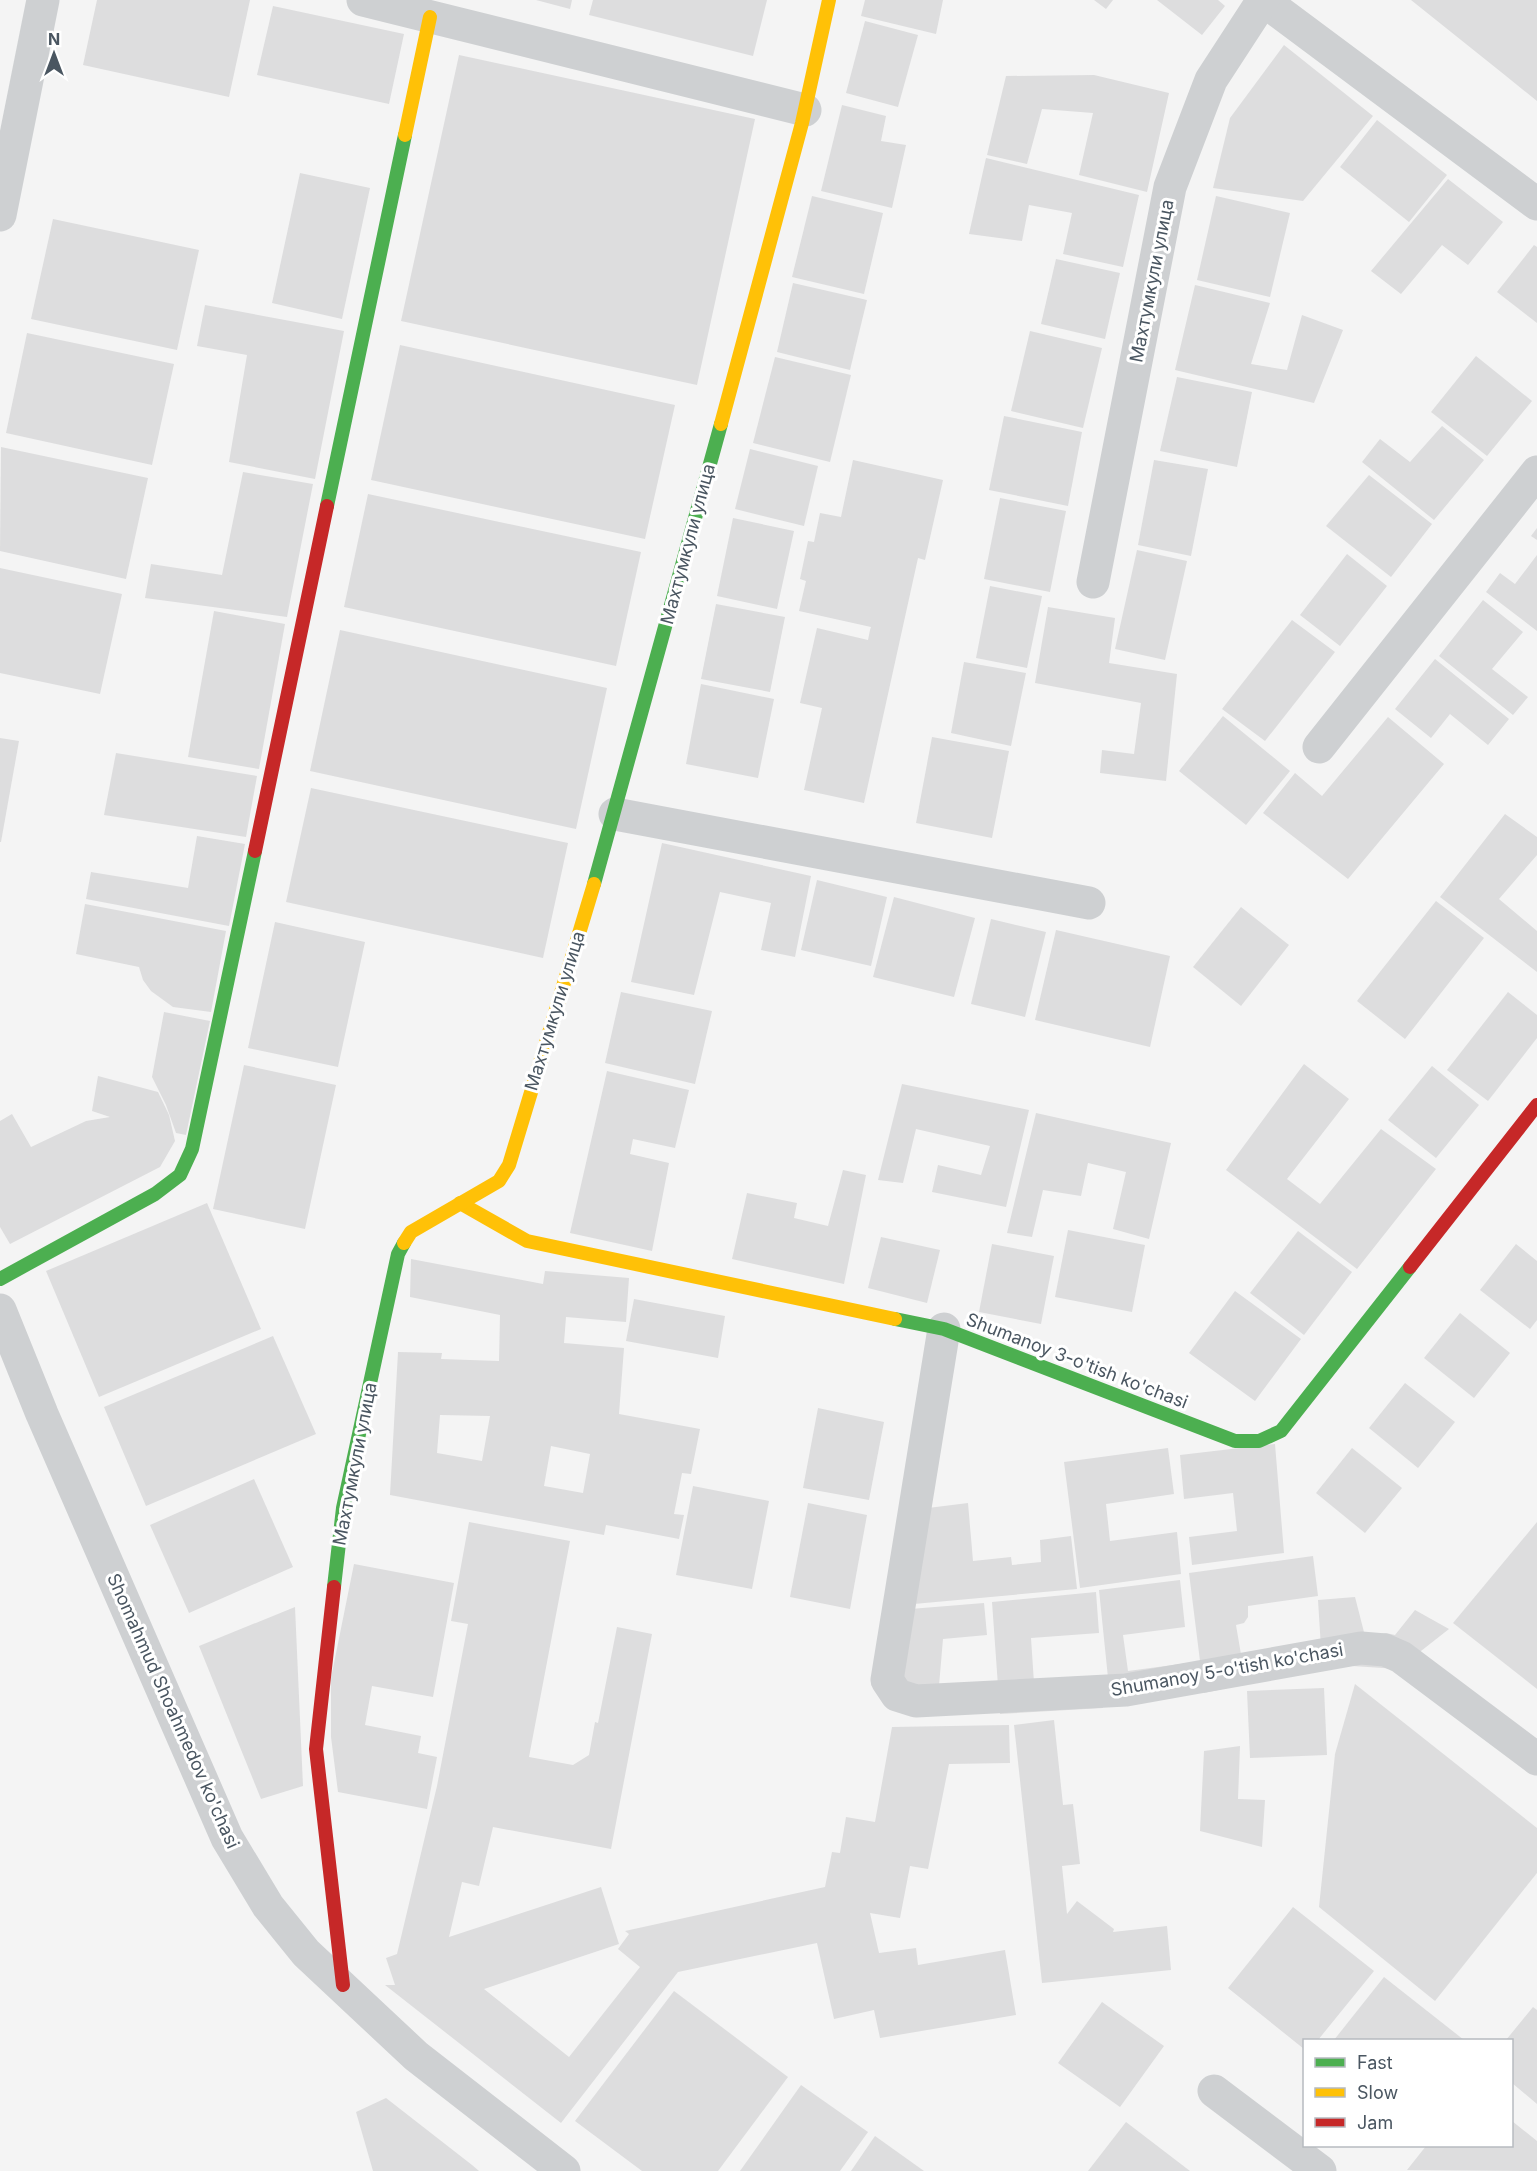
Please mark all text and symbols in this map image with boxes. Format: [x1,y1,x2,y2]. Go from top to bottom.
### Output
north arrow [24,24,84,84]
text: N [48,29,60,49]
street label: Махтумкули улица [1125,198,1178,364]
street label: Махтумкули улица [656,461,719,627]
street label: Махтумкули улица [520,929,589,1093]
street label: Shumanoy 3-o'tish ko'chasi [963,1308,1191,1413]
street label: Махтумкули улица [328,1381,381,1547]
street label: Shomahmud Shoahmedov ko'chasi [103,1570,244,1852]
street label: Shumanoy 5-o'tish ko'chasi [1109,1639,1345,1700]
legend [1303,2039,1513,2147]
text: Fast [1357,2052,1393,2073]
text: Slow [1357,2082,1398,2103]
text: Jam [1357,2112,1393,2133]

